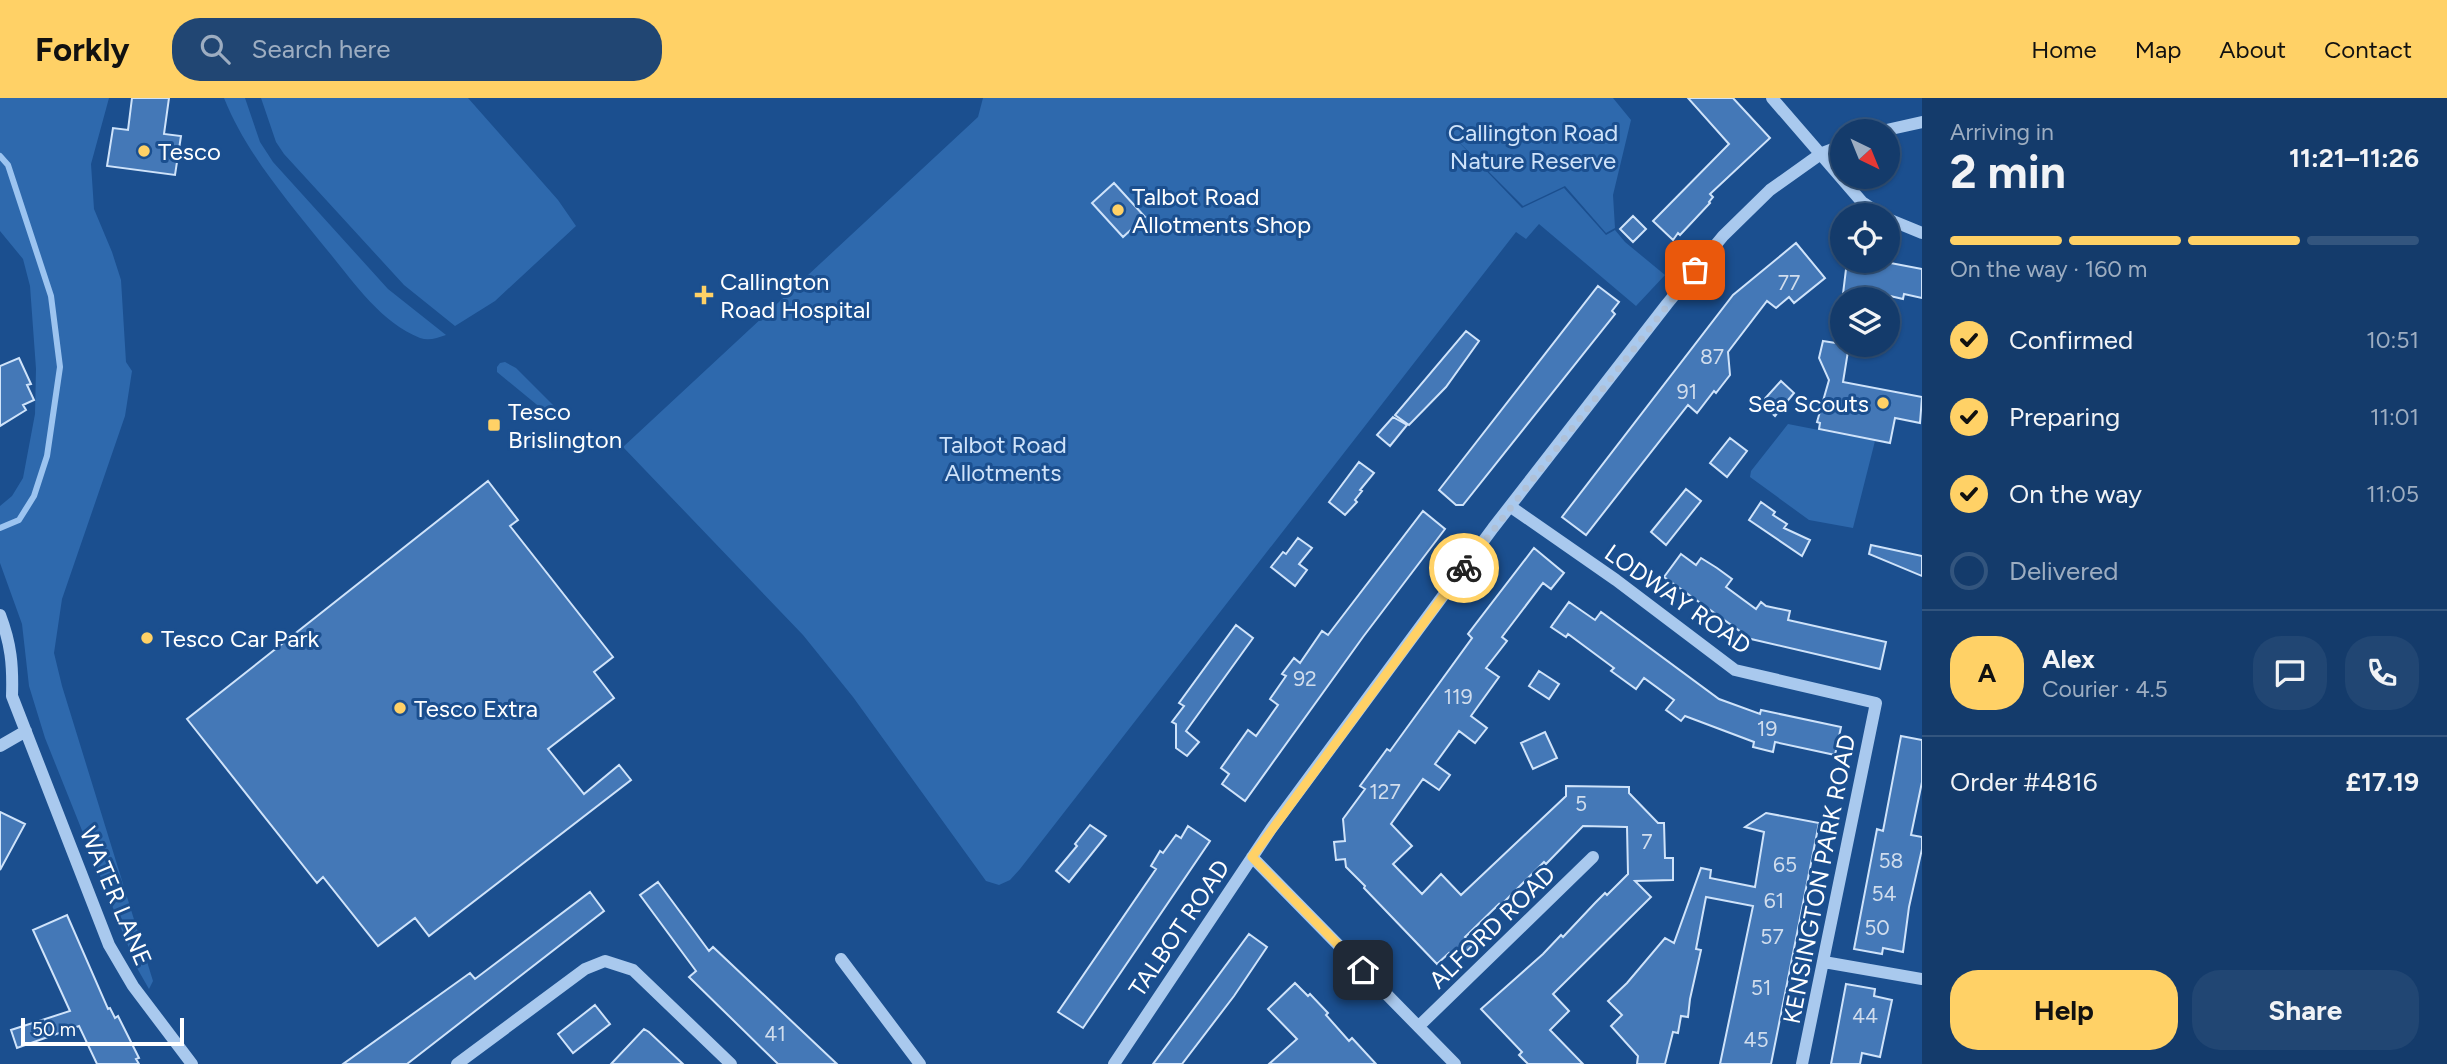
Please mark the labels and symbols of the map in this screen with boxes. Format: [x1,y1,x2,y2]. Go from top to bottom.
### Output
park label: Callington Road Nature Reserve [1448,118,1618,175]
north arrow [1830,119,1900,189]
place label: Tesco [158,137,221,166]
marker: Tesco [136,143,152,159]
place label: Talbot Road Allotments Shop [1132,182,1311,239]
marker: Talbot Road Allotments Shop [1110,202,1126,218]
pin [1665,240,1725,300]
place label: Callington Road Hospital [720,267,871,324]
house number: 77 [1778,270,1800,295]
marker: Callington Road Hospital [694,285,714,305]
house number: 87 [1700,344,1724,369]
house number: 91 [1677,379,1697,404]
place label: Sea Scouts [1748,389,1869,418]
marker: Sea Scouts [1875,395,1891,411]
place label: Tesco Brislington [508,397,622,454]
marker: Tesco Brislington [486,417,502,433]
park label: Talbot Road Allotments [939,430,1067,487]
courier [1429,533,1499,603]
street label: LODWAY ROAD [1599,538,1757,660]
place label: Tesco Car Park [161,624,319,653]
marker: Tesco Car Park [139,630,155,646]
house number: 92 [1293,666,1317,691]
house number: 119 [1443,684,1473,709]
place label: Tesco Extra [414,694,538,723]
marker: Tesco Extra [392,700,408,716]
house number: 19 [1757,716,1777,741]
street label: KENSINGTON PARK ROAD [1777,732,1861,1026]
house number: 127 [1369,779,1401,804]
house number: 5 [1575,791,1587,816]
street label: WATER LANE [74,822,158,970]
house number: 7 [1641,829,1653,854]
house number: 58 [1879,848,1903,873]
house number: 65 [1773,852,1797,877]
street label: TALBOT ROAD [1123,854,1235,1002]
street label: ALFORD ROAD [1423,860,1561,994]
house number: 54 [1871,881,1897,906]
house number: 61 [1764,888,1784,913]
house number: 50 [1864,915,1890,940]
house number: 57 [1760,924,1784,949]
pin [1333,940,1393,1000]
house number: 51 [1751,975,1771,1000]
house number: 44 [1852,1003,1878,1028]
scale bar [21,1015,184,1047]
house number: 41 [764,1021,786,1046]
house number: 45 [1743,1027,1769,1052]

